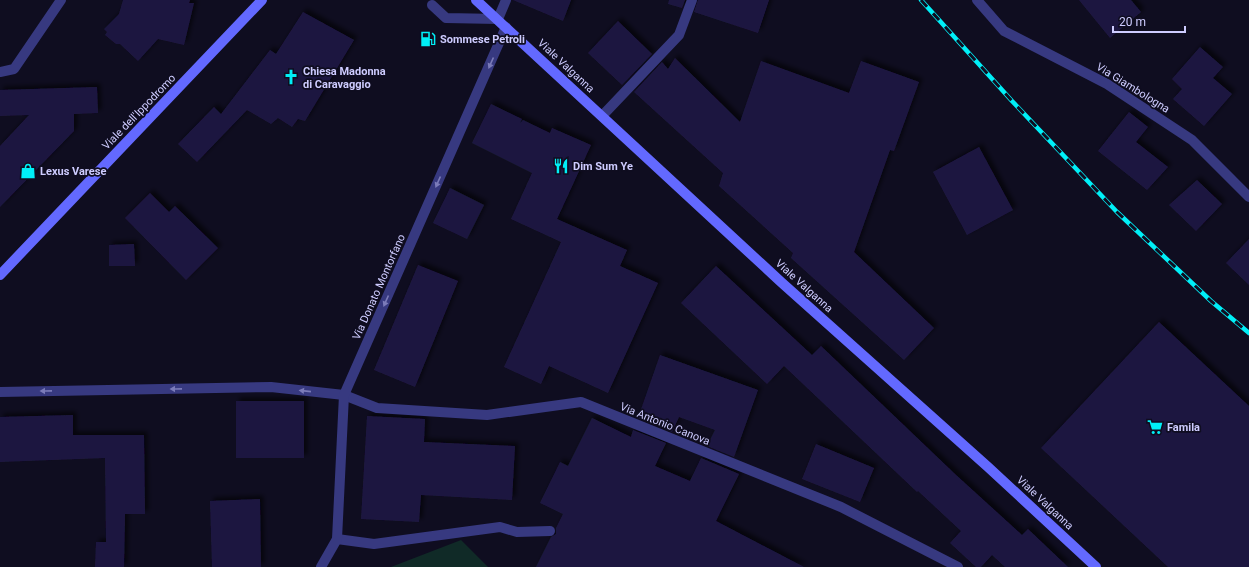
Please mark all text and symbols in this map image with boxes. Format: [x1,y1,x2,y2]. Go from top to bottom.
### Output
scale bar [1113,8,1185,34]
text: 20 m [1119,15,1146,29]
fuel station icon: Sommese Petroli [419,30,437,48]
place label: Sommese Petroli [440,33,525,46]
street label: Viale Valganna [535,36,597,96]
one-way arrow [488,57,494,68]
street label: Via Giambologna [1094,60,1172,116]
place label: Chiesa Madonna di Caravaggio [303,65,386,91]
church icon: Chiesa Madonna di Caravaggio [282,68,300,86]
street label: Viale dell'Ippodromo [100,72,178,152]
restaurant icon: Dim Sum Ye [552,157,570,175]
place label: Dim Sum Ye [573,160,633,173]
shop icon: Lexus Varese [19,162,37,180]
place label: Lexus Varese [40,165,106,178]
one-way arrow [435,176,441,187]
street label: Via Donato Montorfano [350,232,408,342]
street label: Viale Valganna [773,257,835,315]
one-way arrow [383,295,389,306]
one-way arrow [169,386,182,392]
one-way arrow [299,387,311,394]
one-way arrow [39,388,52,394]
street label: Via Antonio Canova [618,400,712,448]
supermarket icon: Famila [1146,418,1164,436]
place label: Famila [1167,421,1200,434]
street label: Viale Valganna [1014,473,1076,533]

